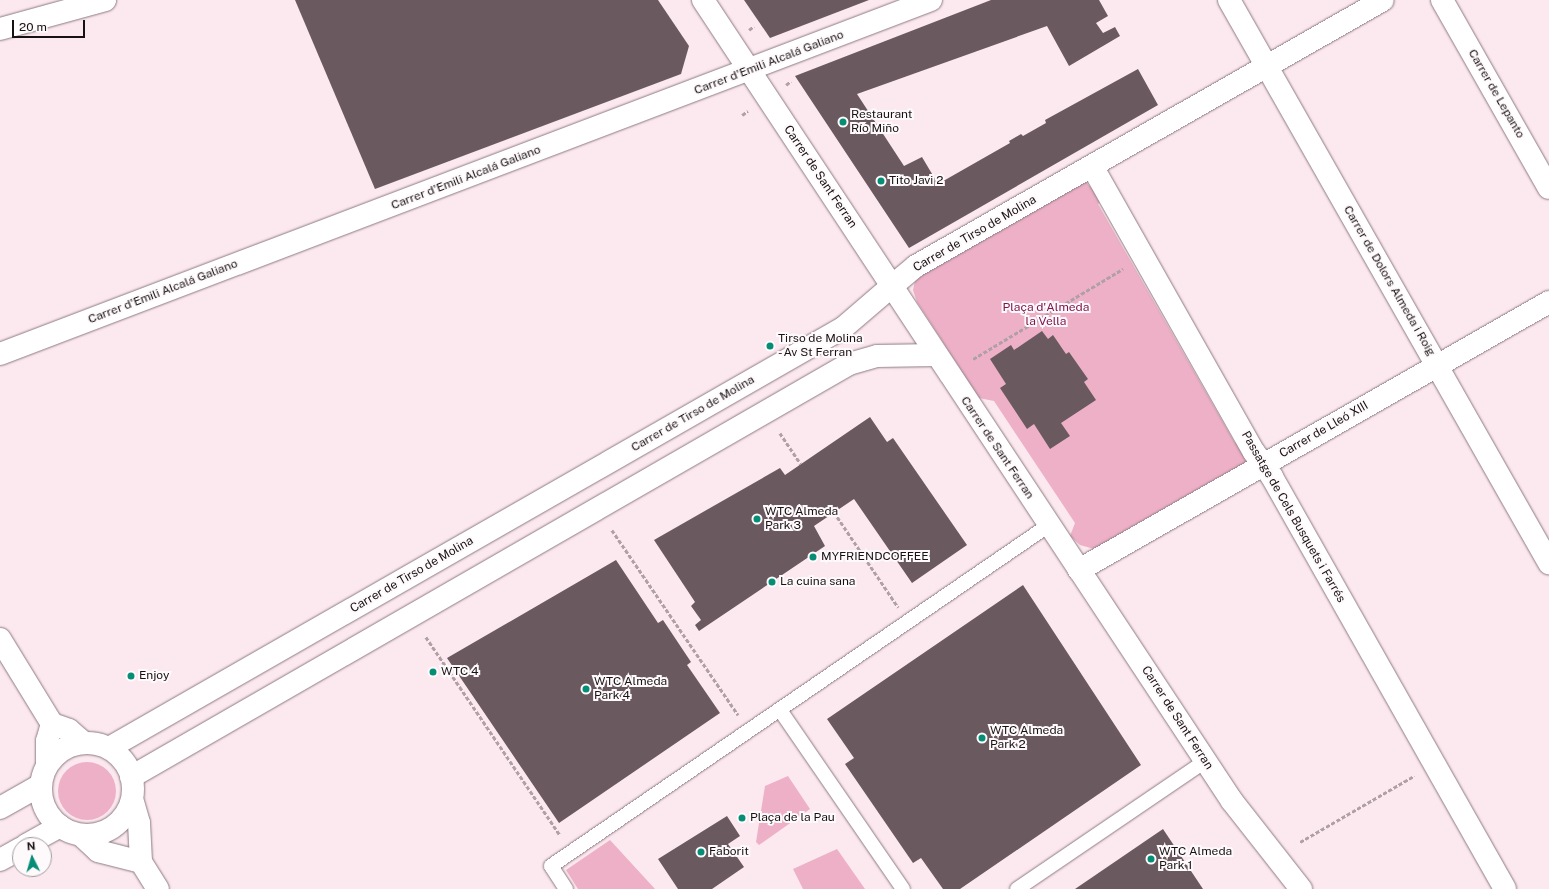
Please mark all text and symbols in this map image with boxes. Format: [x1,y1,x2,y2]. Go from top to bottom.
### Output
scale bar [14,12,87,38]
text: 20 m [19,20,47,34]
street label: Carrer d'Emili Alcalá Galiano [692,28,846,98]
street label: Carrer de Lepanto [1465,47,1527,141]
place label: Restaurant Río Miño [851,108,912,136]
marker: Restaurant Río Miño [838,117,848,127]
street label: Carrer de Sant Ferran [780,123,860,231]
street label: Carrer d'Emili Alcalá Galiano [389,143,543,213]
place label: Tito Javi 2 [889,174,943,188]
marker: Tito Javi 2 [876,176,886,186]
street label: Carrer de Tirso de Molina [911,193,1039,275]
street label: Carrer de Dolors Almeda i Roig [1340,203,1438,359]
street label: Carrer d'Emili Alcalá Galiano [86,257,240,327]
park label: Plaça d'Almeda la Vella [1003,301,1089,329]
place label: Tirso de Molina - Av St Ferran [778,332,863,360]
marker: Tirso de Molina - Av St Ferran [765,341,775,351]
street label: Carrer de Tirso de Molina [629,373,757,455]
street label: Carrer de Sant Ferran [957,394,1037,502]
street label: Carrer de Lleó XIII [1277,399,1371,461]
street label: Passatge de Cels Busquets i Farrés [1238,429,1348,605]
place label: WTC Almeda Park 3 [765,505,838,533]
marker: WTC Almeda Park 3 [752,514,762,524]
street label: Carrer de Tirso de Molina [348,534,476,616]
place label: MYFRIENDCOFFEE [821,550,929,564]
marker: MYFRIENDCOFFEE [808,552,818,562]
place label: La cuina sana [780,575,856,589]
marker: La cuina sana [767,577,777,587]
street label: Carrer de Sant Ferran [1138,663,1216,773]
place label: WTC 4 [441,665,479,679]
marker: WTC 4 [428,667,438,677]
place label: Enjoy [139,669,169,683]
marker: Enjoy [126,671,136,681]
place label: WTC Almeda Park 4 [594,675,667,703]
marker: WTC Almeda Park 4 [581,684,591,694]
place label: WTC Almeda Park 2 [990,724,1063,752]
marker: WTC Almeda Park 2 [977,733,987,743]
place label: Plaça de la Pau [750,811,835,825]
marker: Plaça de la Pau [737,813,747,823]
north arrow [12,837,52,877]
text: N [26,840,36,852]
place label: Faborit [709,845,749,859]
place label: WTC Almeda Park 1 [1159,845,1232,873]
marker: Faborit [696,847,706,857]
marker: WTC Almeda Park 1 [1146,854,1156,864]

